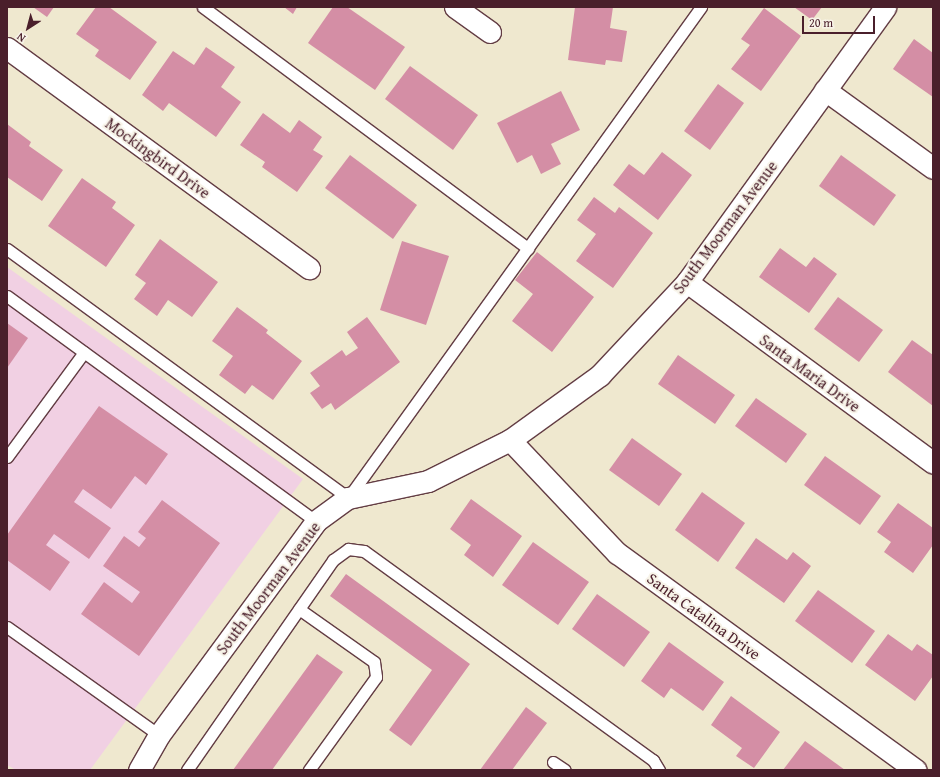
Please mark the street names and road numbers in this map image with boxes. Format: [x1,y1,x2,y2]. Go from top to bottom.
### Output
street label: Mockingbird Drive [102,114,214,202]
street label: South Moorman Avenue [669,157,781,297]
street label: Santa Maria Drive [756,330,864,416]
street label: South Moorman Avenue [212,518,324,658]
street label: Santa Catalina Drive [644,568,764,664]

